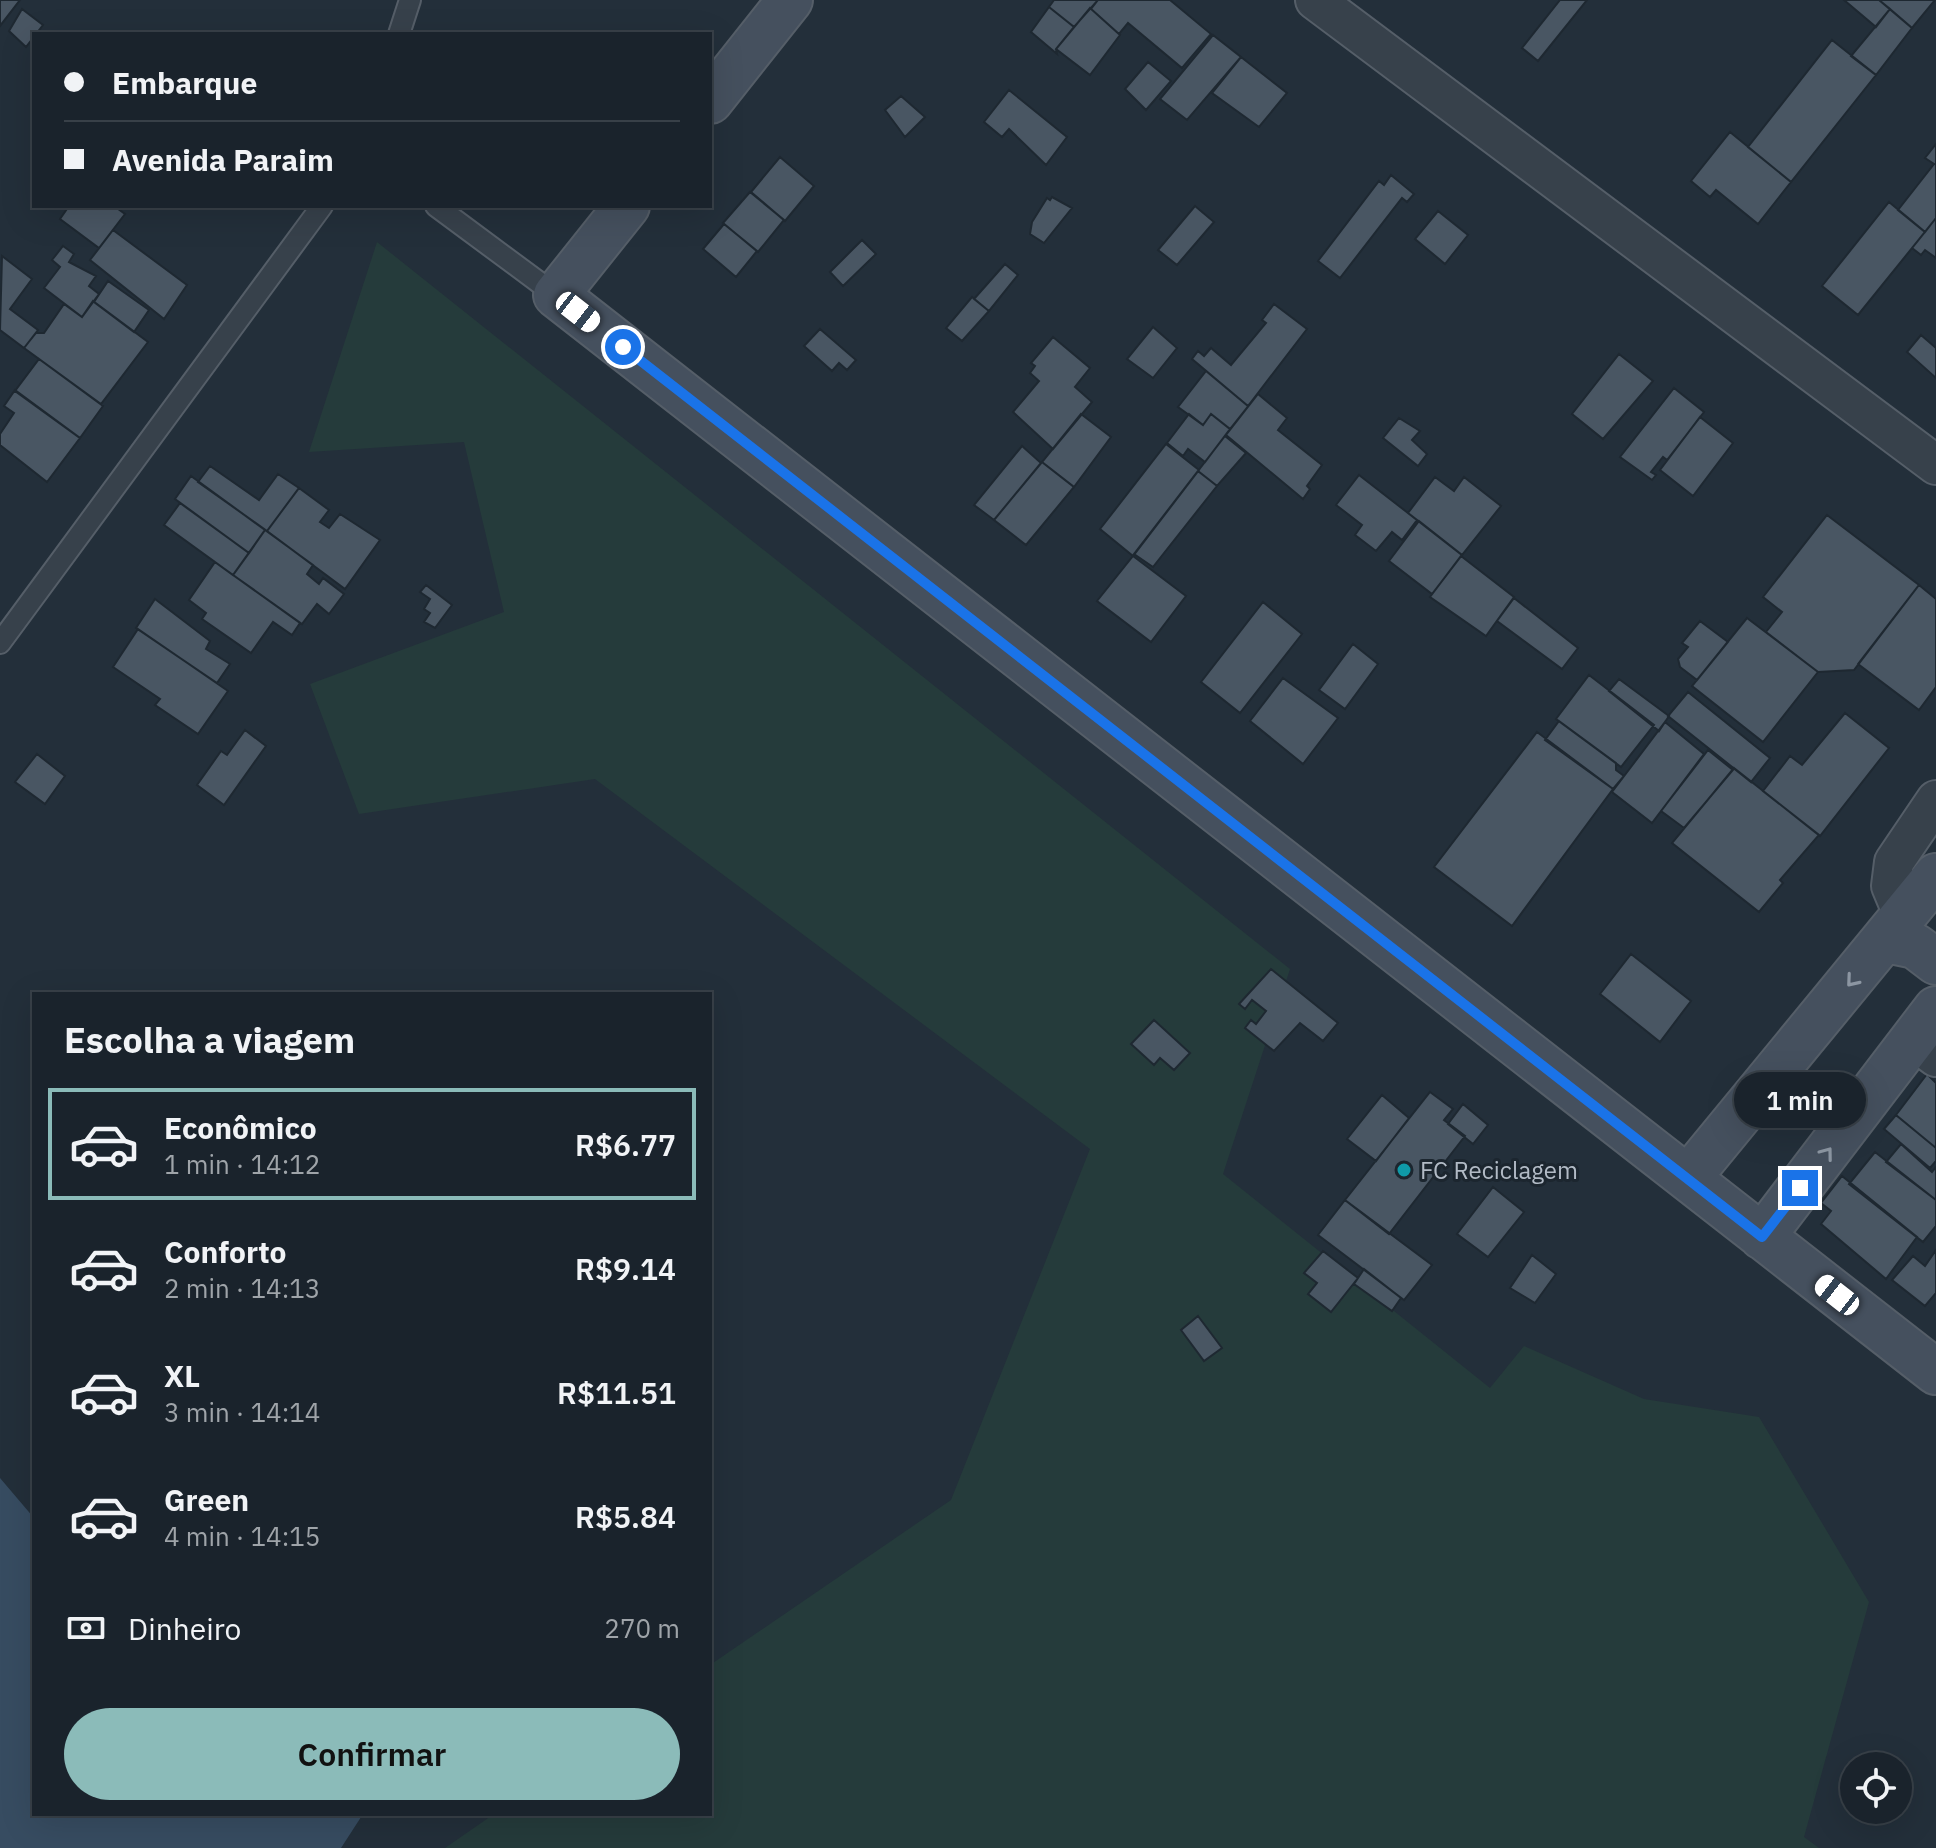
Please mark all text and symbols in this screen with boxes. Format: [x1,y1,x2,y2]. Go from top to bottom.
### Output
text: Embarque [112,63,257,102]
text: Avenida Paraim [112,140,334,179]
car [552,288,604,336]
route start [605,329,641,365]
one-way arrow [1847,972,1862,986]
text: Escolha a viagem [64,1016,355,1063]
callout: 1 min [1734,1072,1866,1128]
text: 1 min [1766,1083,1834,1117]
icon: car [68,1108,140,1180]
text: Econômico [164,1108,317,1147]
text: R$6.77 [575,1125,676,1164]
text: 1 min · 14:12 [164,1147,320,1181]
one-way arrow [1817,1147,1831,1161]
place label: FC Reciclagem [1420,1154,1578,1186]
marker: FC Reciclagem [1395,1161,1413,1179]
route end [1782,1170,1818,1206]
icon: car [68,1232,140,1304]
text: Conforto [164,1232,287,1271]
text: R$9.14 [575,1249,676,1288]
text: 2 min · 14:13 [164,1271,320,1305]
car [1811,1271,1863,1319]
icon: car [68,1356,140,1428]
text: XL [164,1356,200,1395]
text: R$11.51 [557,1373,676,1412]
text: 3 min · 14:14 [164,1395,320,1429]
icon: car [68,1480,140,1552]
text: Green [164,1480,249,1519]
text: R$5.84 [575,1497,676,1536]
text: 4 min · 14:15 [164,1519,320,1553]
icon: cash [64,1606,108,1650]
text: Dinheiro [128,1609,241,1648]
text: 270 m [604,1611,680,1645]
button: Confirmar [64,1708,680,1800]
map controls [1840,1752,1912,1824]
button: locate [1840,1752,1912,1824]

